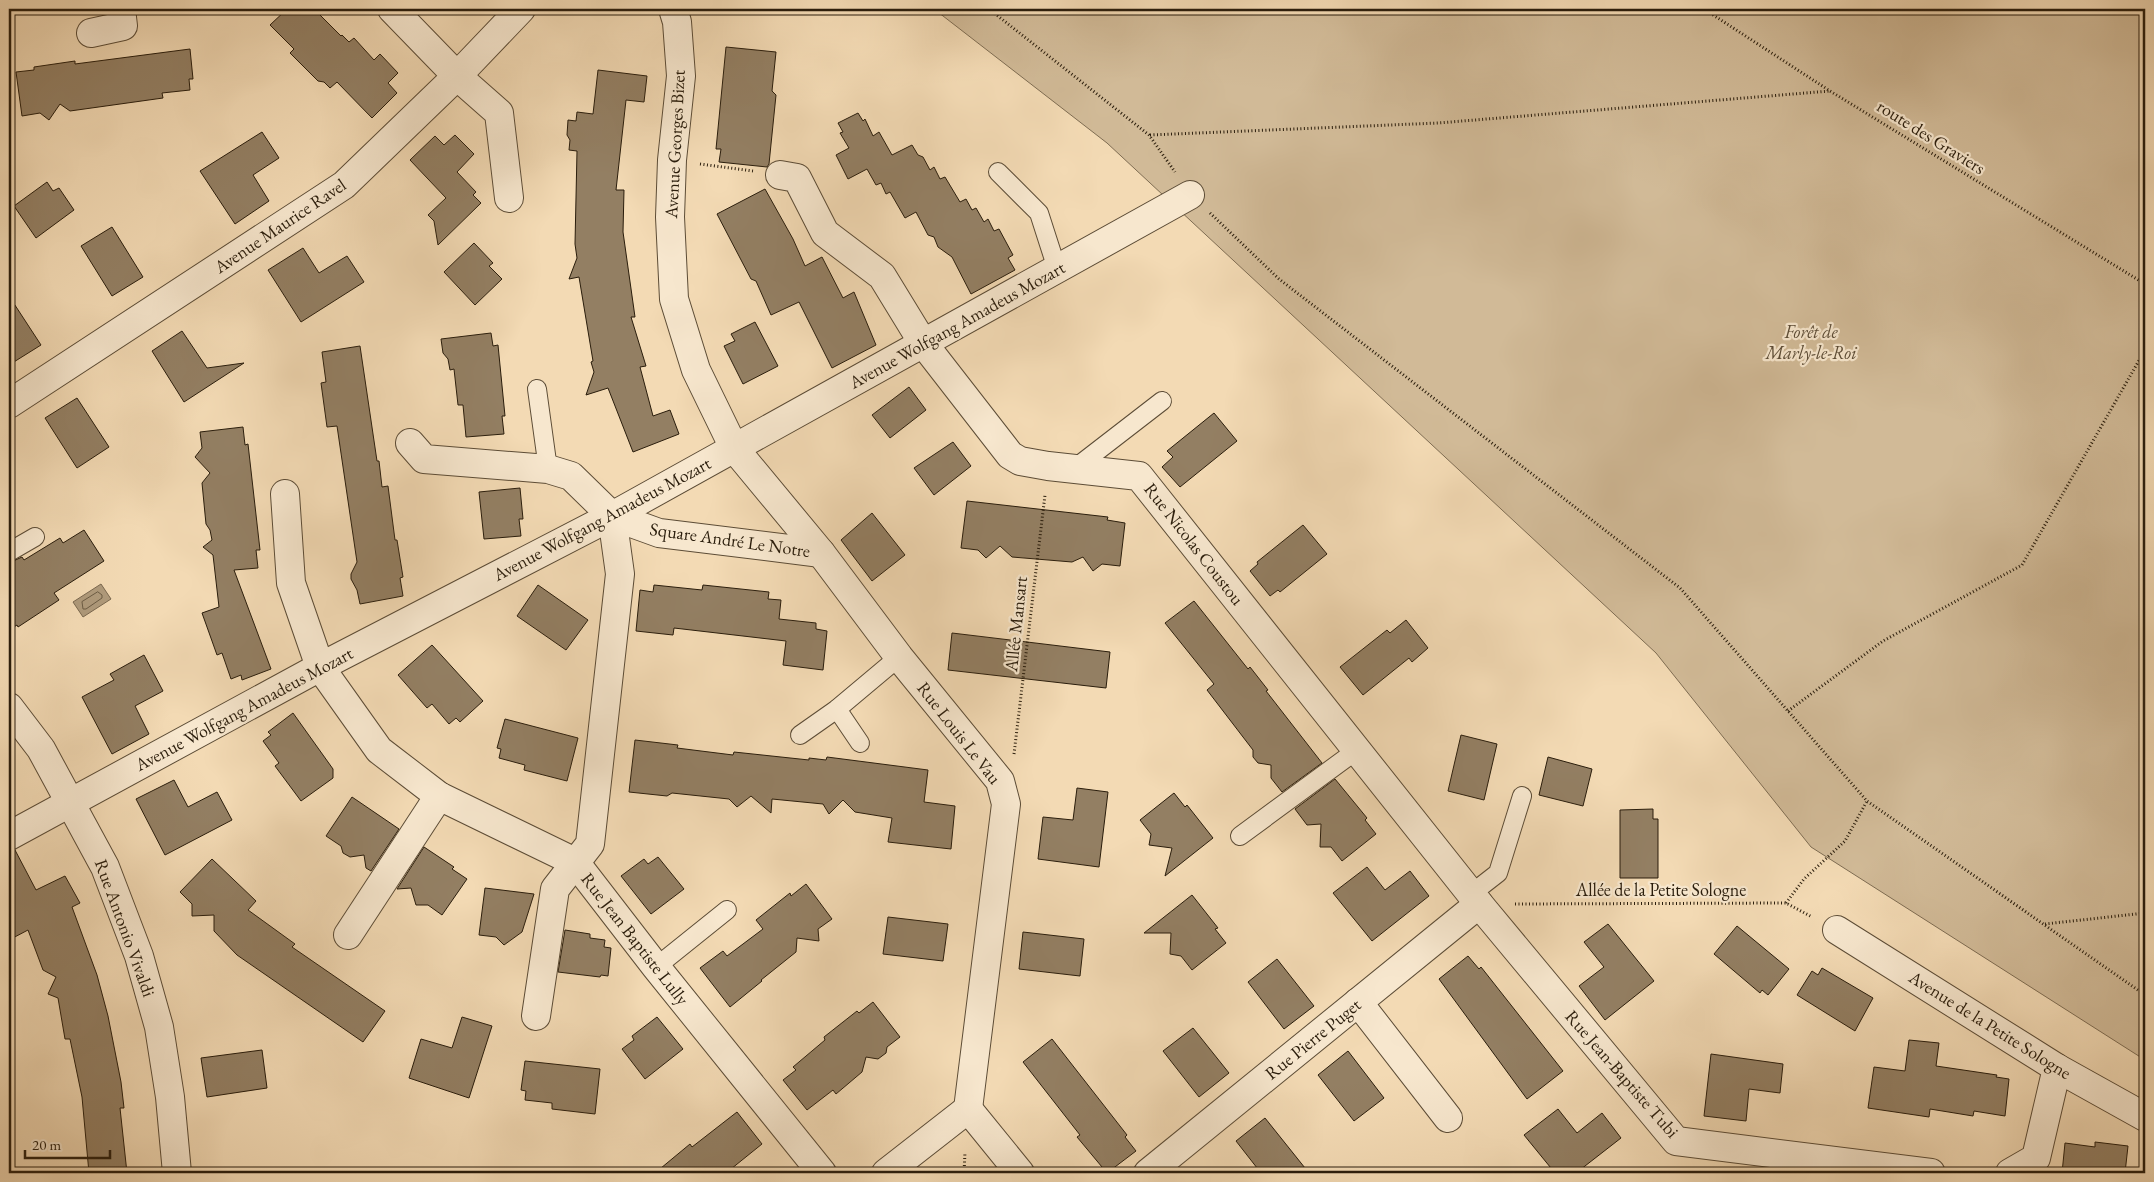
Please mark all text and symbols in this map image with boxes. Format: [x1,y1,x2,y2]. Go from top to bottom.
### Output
street label: Avenue Georges Bizet [659,69,690,220]
street label: route des Graviers [1873,94,1990,179]
street label: Avenue Maurice Ravel [209,173,350,279]
street label: Avenue Wolfgang Amadeus Mozart [844,255,1069,394]
park label: Forêt de Marly-le-Roi [1764,320,1857,365]
street label: Avenue Wolfgang Amadeus Mozart [488,451,715,586]
street label: Rue Nicolas Coustou [1139,478,1250,610]
street label: Square André Le Notre [648,517,812,562]
street label: Allée Mansart [999,575,1032,674]
street label: Avenue Wolfgang Amadeus Mozart [130,641,357,776]
street label: Rue Louis Le Vau [912,677,1007,789]
street label: Rue Antonio Vivaldi [90,856,161,1000]
street label: Rue Jean Baptiste Lully [576,868,694,1010]
street label: Allée de la Petite Sologne [1575,878,1746,901]
street label: Avenue de la Petite Sologne [1904,965,2076,1084]
street label: Rue Pierre Puget [1260,993,1366,1084]
street label: Rue Jean-Baptiste Tubi [1561,1005,1685,1143]
scale bar [25,1127,110,1159]
text: 20 m [32,1135,61,1154]

